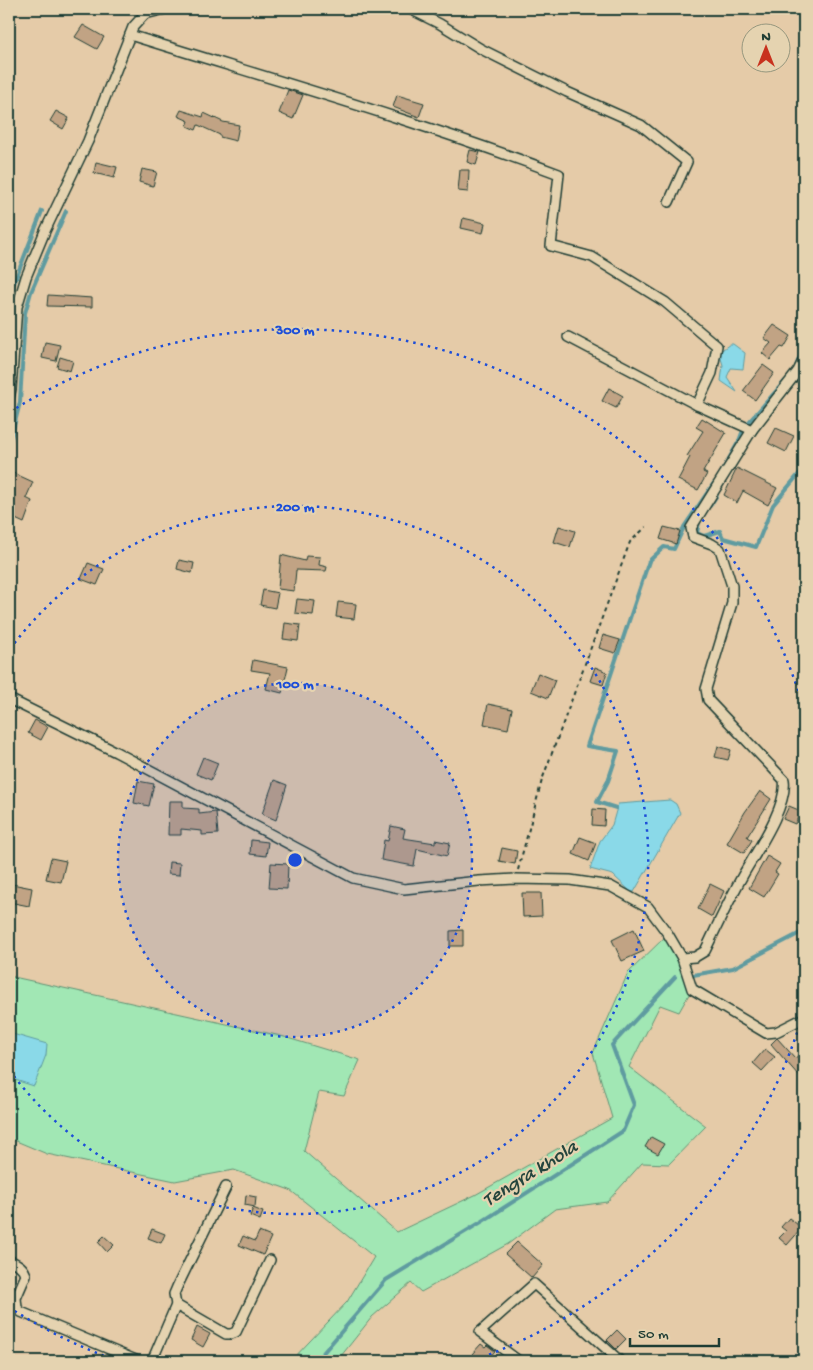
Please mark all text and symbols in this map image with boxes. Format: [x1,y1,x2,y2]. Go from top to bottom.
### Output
north arrow [740,22,790,72]
text: N [761,29,771,46]
text: 300 m [274,322,315,340]
text: 200 m [276,499,315,517]
text: 100 m [275,676,314,694]
centre of rings [286,851,304,869]
water label: Tengra khola [479,1136,584,1213]
scale bar [630,1315,719,1347]
text: 50 m [638,1326,669,1344]

